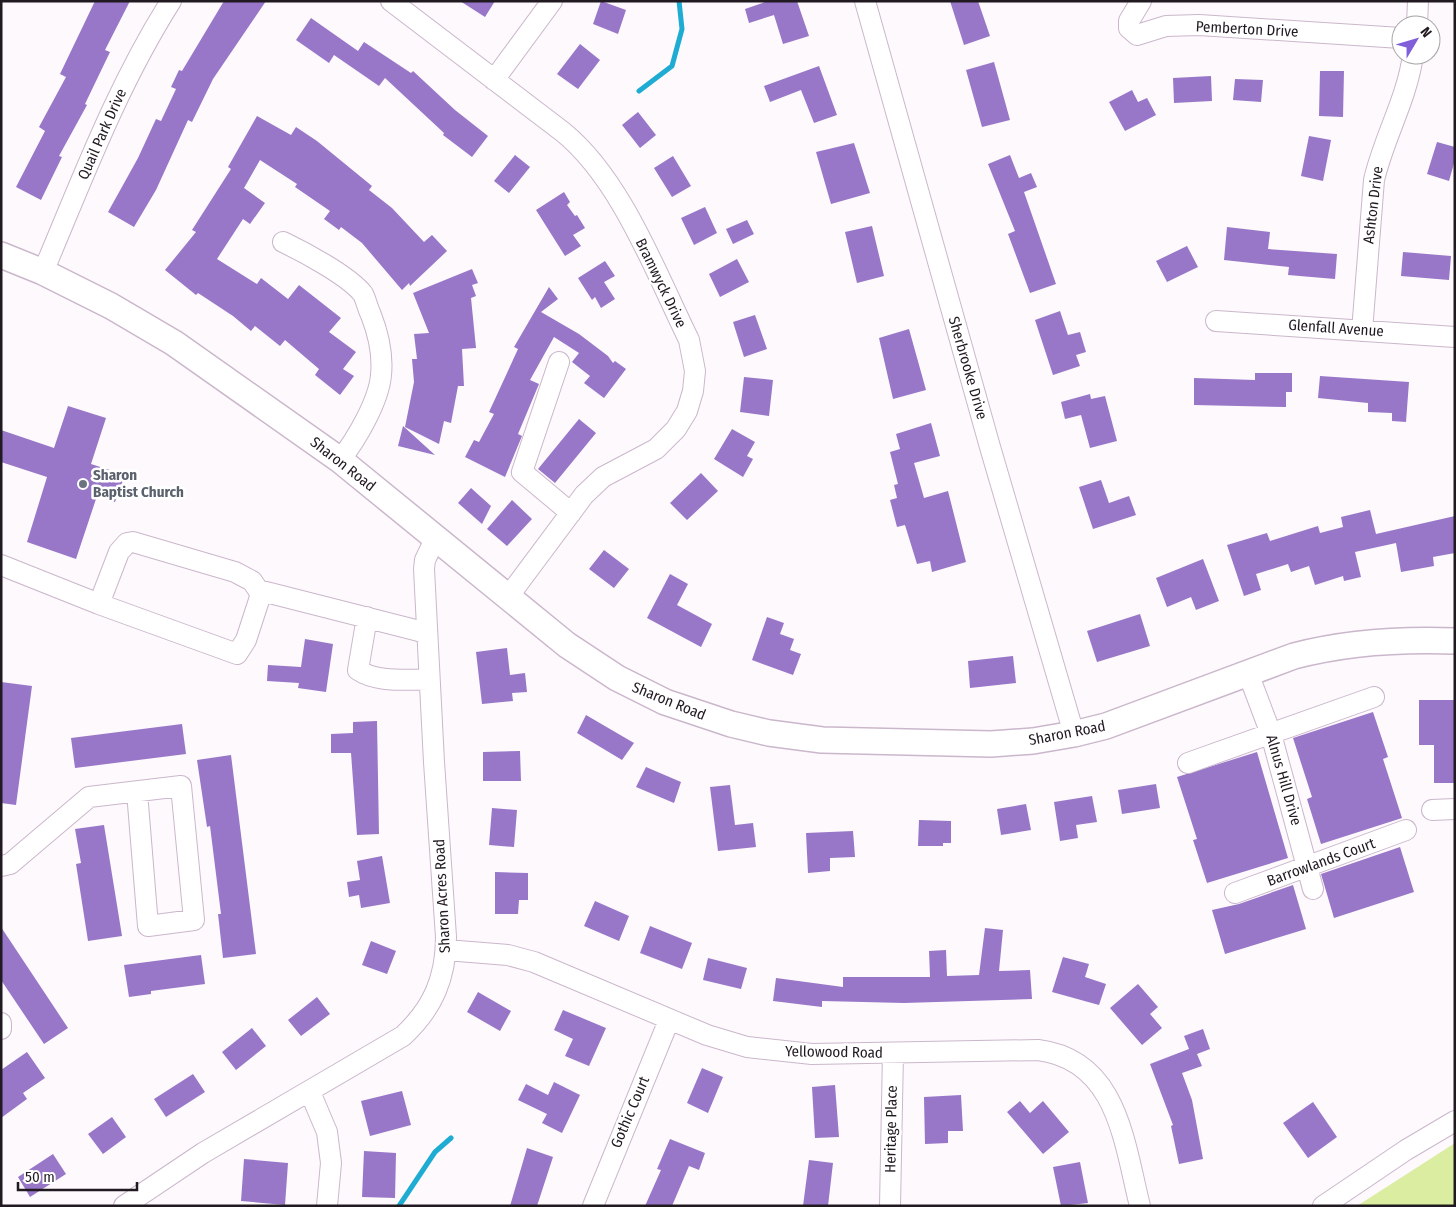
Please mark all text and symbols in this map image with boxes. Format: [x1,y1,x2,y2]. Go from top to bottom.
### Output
north arrow [1391,15,1441,65]
street label: Pemberton Drive [1195,17,1299,41]
text: N [1417,24,1435,41]
street label: Quail Park Drive [74,86,130,182]
street label: Ashton Drive [1359,165,1387,245]
street label: Bramwyck Drive [632,235,690,331]
street label: Sherbrooke Drive [945,315,991,421]
street label: Glenfall Avenue [1288,316,1384,340]
street label: Sharon Road [307,433,379,495]
place label: Sharon Baptist Church [93,466,184,501]
marker: Sharon Baptist Church [77,478,89,490]
street label: Sharon Road [629,678,709,724]
street label: Sharon Road [1027,717,1107,749]
street label: Alnus Hill Drive [1262,733,1306,827]
street label: Barrowlands Court [1265,834,1378,890]
street label: Sharon Acres Road [430,838,454,954]
street label: Yellowood Road [785,1042,883,1062]
street label: Gothic Court [607,1073,653,1151]
street label: Heritage Place [881,1085,901,1173]
scale bar [18,1160,136,1192]
text: 50 m [25,1168,55,1186]

